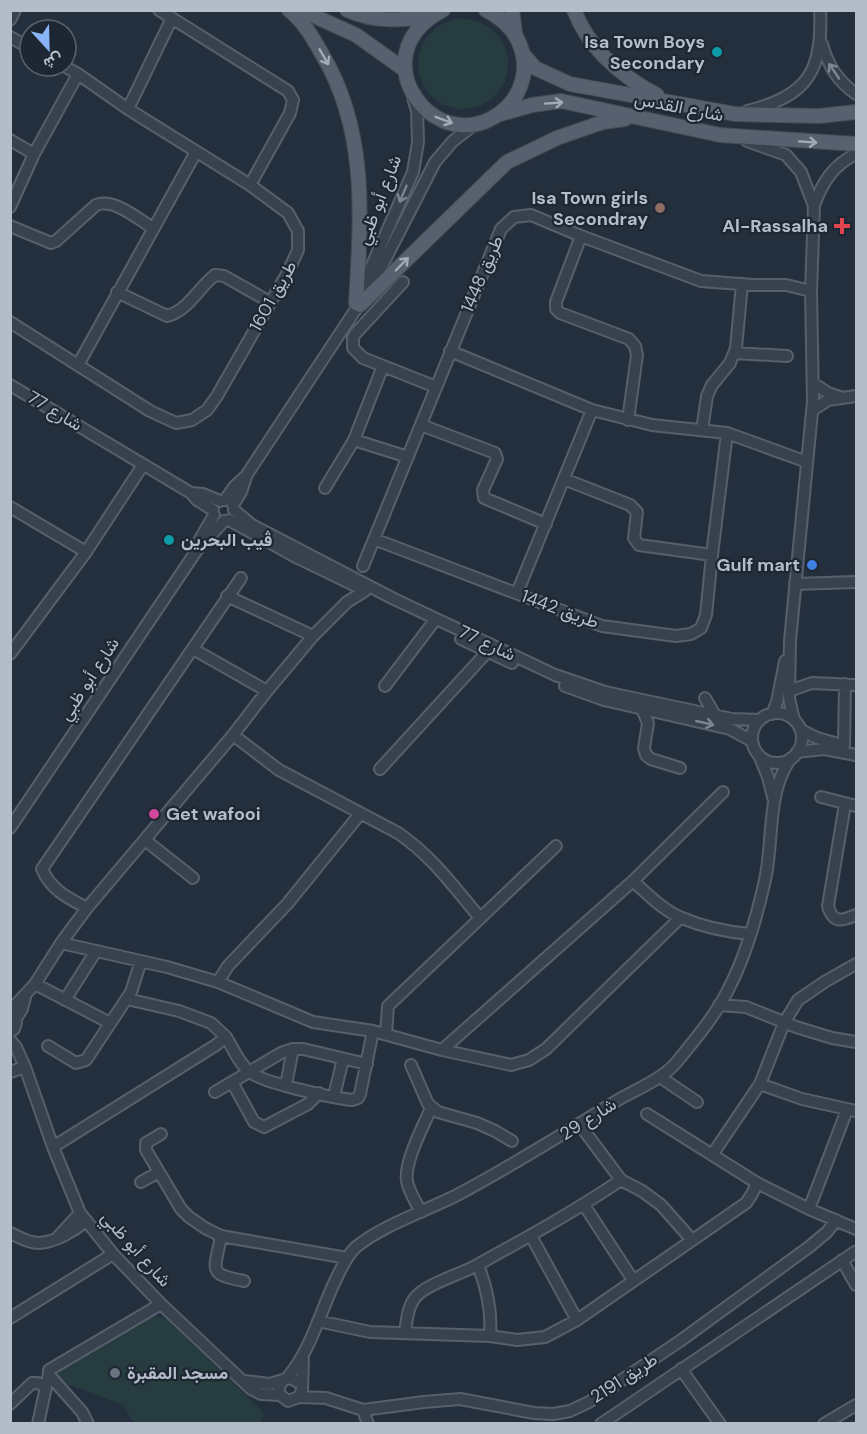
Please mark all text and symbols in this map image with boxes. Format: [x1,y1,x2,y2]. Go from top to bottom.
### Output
north arrow [18,18,78,78]
place label: Isa Town Boys Secondary [584,30,705,75]
marker: Isa Town Boys Secondary [710,45,724,59]
text: ش [41,48,66,75]
one-way arrow [318,48,330,65]
one-way arrow [828,63,840,79]
street label: شارع القدس [632,87,726,127]
one-way arrow [544,97,564,108]
one-way arrow [434,115,452,126]
one-way arrow [798,136,818,147]
street label: شارع أبو ظبي [351,152,410,250]
one-way arrow [397,185,408,203]
place label: Isa Town girls Secondray [531,186,648,231]
marker: Isa Town girls Secondray [653,201,667,215]
place label: Al-Rassalha [722,214,828,238]
marker: Al-Rassalha [833,217,851,235]
street label: طريق 1448 [455,232,509,316]
street label: طريق 1601 [244,256,302,336]
one-way arrow [395,256,410,271]
street label: شارع 77 [23,385,87,437]
place label: ڤيب البحرين [181,528,272,552]
marker: ڤيب البحرين [162,533,176,547]
place label: Gulf mart [717,553,800,577]
marker: Gulf mart [805,558,819,572]
street label: طريق 1442 [518,584,602,634]
street label: شارع 77 [455,619,519,667]
street label: شارع أبو ظبي [53,633,127,727]
one-way arrow [695,718,714,730]
place label: Get wafooi [166,802,261,826]
marker: Get wafooi [147,807,161,821]
street label: شارع 29 [555,1092,621,1146]
street label: شارع أبو ظبي [93,1206,177,1294]
street label: طريق 2191 [586,1347,662,1409]
place label: مسجد المقبرة [127,1361,229,1385]
marker: مسجد المقبرة [108,1366,122,1380]

